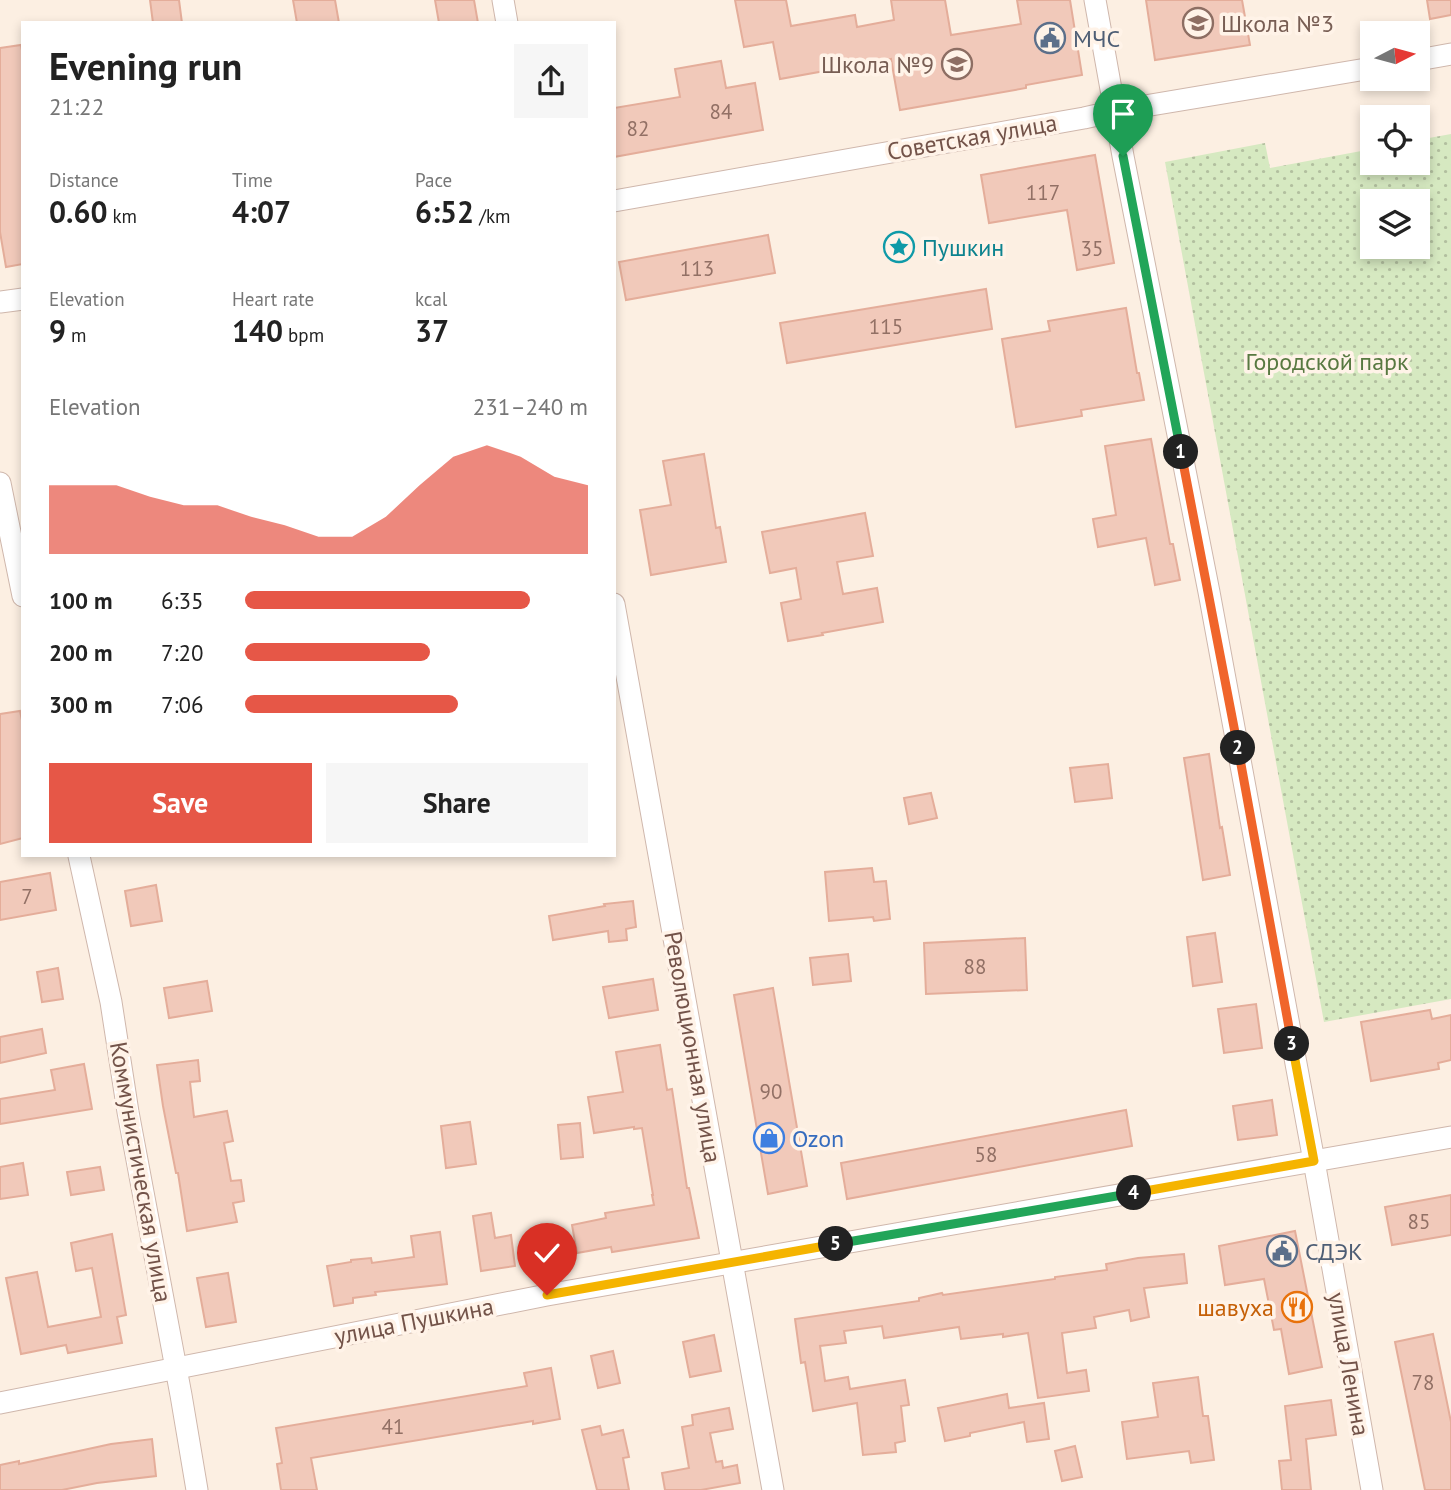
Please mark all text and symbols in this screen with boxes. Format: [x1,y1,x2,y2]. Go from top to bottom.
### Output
school or university icon: Школа №3 [1181,6,1215,40]
place label: Школа №3 [1221,8,1334,39]
public building icon: МЧС [1033,21,1067,55]
north arrow [1360,21,1430,91]
map controls [1360,21,1430,259]
place label: МЧС [1073,23,1120,54]
text: Evening run [49,41,242,90]
button: share [514,44,588,118]
school or university icon: Школа №9 [940,47,974,81]
place label: Школа №9 [821,49,934,80]
pin [1093,84,1153,156]
text: 21:22 [49,92,104,121]
icon: arrive [1104,95,1142,133]
house number: 84 [710,98,732,125]
button: locate [1360,105,1430,175]
street label: Советская улица [885,107,1059,167]
house number: 82 [627,115,649,142]
text: Distance [49,168,119,192]
text: Time [232,168,273,192]
text: Pace [415,168,452,192]
house number: 117 [1026,179,1060,206]
button: layers [1360,189,1430,259]
text: 0.60 [49,192,107,231]
text: 4:07 [232,192,291,231]
text: 6:52 [415,192,474,231]
text: km [107,204,137,228]
text: /km [474,204,510,228]
place icon: Пушкин [882,230,916,264]
place label: Пушкин [922,232,1004,263]
house number: 35 [1081,235,1103,262]
house number: 113 [680,255,714,282]
text: Elevation [49,287,125,311]
text: Heart rate [232,287,314,311]
text: kcal [415,287,447,311]
text: 9 [49,311,66,350]
text: 140 [232,311,283,350]
text: 37 [415,311,449,350]
house number: 115 [869,313,903,340]
text: m [66,323,87,347]
text: bpm [283,323,324,347]
park label: Городской парк [1245,346,1409,377]
text: Elevation [49,392,141,421]
text: 231–240 m [473,392,588,421]
pin: 1 [1164,434,1198,470]
text: 1 [1175,439,1186,463]
text: 100 m [49,586,112,615]
text: 6:35 [161,586,204,615]
text: 200 m [49,638,112,667]
text: 7:20 [161,638,204,667]
text: 300 m [49,690,112,719]
text: 7:06 [161,690,204,719]
pin: 2 [1220,730,1256,766]
text: 2 [1232,735,1243,759]
button: Save [49,763,312,843]
button: Share [326,763,588,843]
house number: 7 [21,883,33,910]
street label: Революционная улица [657,929,729,1165]
house number: 88 [964,953,986,980]
pin: 3 [1274,1026,1310,1062]
text: 3 [1286,1031,1297,1055]
street label: Коммунистическая улица [103,1039,179,1305]
house number: 90 [760,1078,782,1105]
shop icon: Ozon [752,1121,786,1155]
place label: Ozon [792,1123,844,1154]
house number: 58 [975,1141,997,1168]
pin: 4 [1116,1176,1152,1210]
text: 4 [1128,1180,1139,1204]
house number: 85 [1408,1208,1430,1235]
pin [517,1223,577,1295]
pin: 5 [818,1226,854,1262]
text: 5 [830,1231,841,1255]
icon: check [528,1234,566,1272]
public building icon: СДЭК [1265,1234,1299,1268]
place label: СДЭК [1305,1236,1363,1267]
street label: улица Пушкина [332,1290,496,1352]
restaurant icon: шавуха [1280,1290,1314,1324]
street label: улица Ленина [1321,1290,1377,1438]
place label: шавуха [1197,1292,1274,1323]
house number: 78 [1412,1369,1434,1396]
house number: 41 [382,1413,404,1440]

